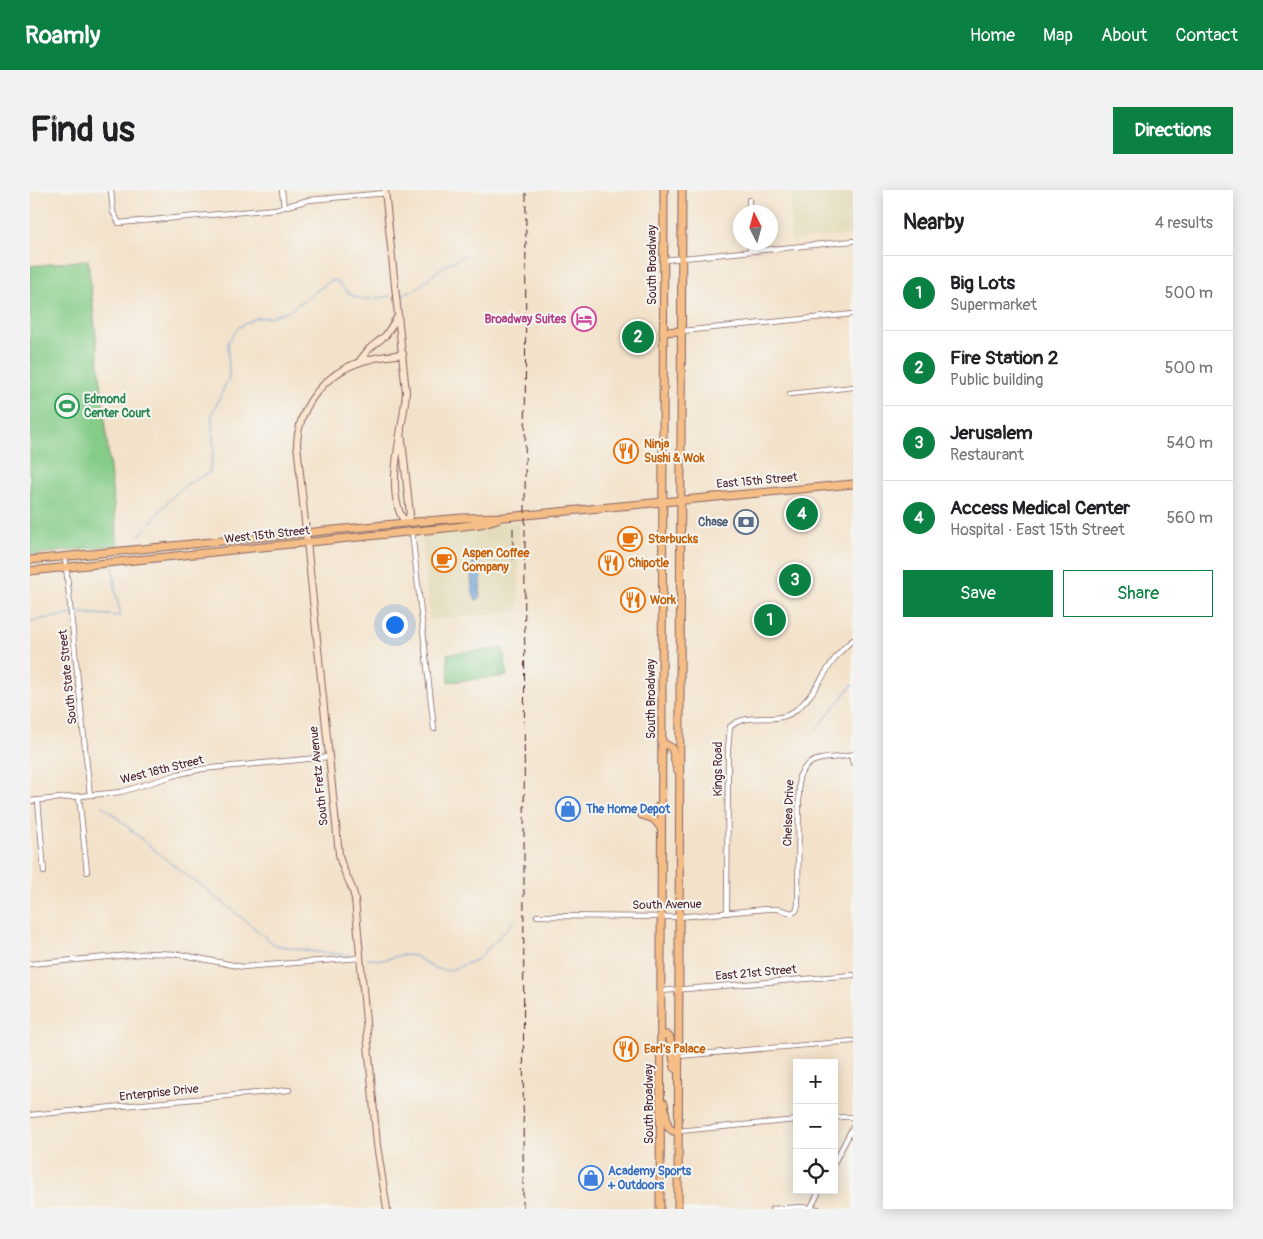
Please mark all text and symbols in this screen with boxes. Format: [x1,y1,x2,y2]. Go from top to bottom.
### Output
text: Roamly [25,21,100,50]
text: Home [970,24,1015,47]
text: Map [1043,24,1073,47]
text: About [1101,24,1147,47]
text: Contact [1175,24,1238,47]
button: Directions [1113,107,1233,154]
text: Find us [30,108,135,152]
north arrow [733,205,778,250]
text: Nearby [903,209,964,236]
text: 4 results [1155,213,1213,233]
street label: South Broadway [645,225,660,305]
text: Big Lots [950,271,1015,295]
text: 1 [916,283,922,303]
text: 500 m [1165,283,1213,303]
text: Supermarket [950,295,1037,315]
hotel icon: Broadway Suites [571,306,597,332]
place label: Broadway Suites [485,312,567,327]
pin: 2 [622,318,654,356]
text: Fire Station 2 [950,346,1058,370]
text: 2 [915,358,923,378]
text: 500 m [1165,358,1213,378]
text: Public building [950,370,1043,390]
place label: Edmond Center Court [84,392,152,421]
sports icon: Edmond Center Court [54,393,80,419]
text: Jerusalem [950,421,1033,445]
text: 3 [915,433,923,453]
text: 540 m [1166,433,1213,453]
place label: Ninja Sushi & Wok [644,437,706,466]
restaurant icon: Ninja Sushi & Wok [613,438,639,464]
text: Restaurant [950,445,1024,465]
street label: East 15th Street [716,470,798,492]
pin: 4 [786,495,818,533]
text: Access Medical Center [950,496,1130,520]
text: 4 [914,508,924,528]
text: 560 m [1166,508,1213,528]
bank icon: Chase [733,509,759,535]
place label: Chase [698,515,729,530]
text: Hospital · East 15th Street [950,520,1125,540]
street label: West 15th Street [224,523,311,547]
cafe icon: Starbucks [617,526,643,552]
place label: Starbucks [648,532,699,547]
place label: Aspen Coffee Company [462,546,531,575]
cafe icon: Aspen Coffee Company [431,547,457,573]
restaurant icon: Chipotle [598,550,624,576]
place label: Chipotle [628,556,670,571]
pin: 3 [779,561,811,599]
button: Save [903,570,1053,617]
button: Share [1063,570,1213,617]
restaurant icon: Work [620,587,646,613]
place label: Work [650,593,677,608]
pin: 1 [754,601,786,639]
your location [382,612,408,638]
street label: South State Street [56,629,80,725]
street label: South Broadway [644,659,659,739]
street label: South Fretz Avenue [306,725,332,827]
street label: Kings Road [711,741,726,796]
street label: West 18th Street [119,752,205,788]
street label: Chelsea Drive [780,779,798,847]
shop icon: The Home Depot [555,796,581,822]
place label: The Home Depot [585,802,671,817]
street label: South Avenue [632,897,702,913]
street label: East 21st Street [715,962,797,984]
restaurant icon: Earl's Palace [613,1036,639,1062]
place label: Earl's Palace [644,1042,707,1057]
map controls [793,1059,838,1194]
button: + [793,1059,838,1104]
street label: South Broadway [642,1064,657,1144]
street label: Enterprise Drive [119,1081,199,1105]
button: − [793,1104,838,1149]
button: locate [793,1149,838,1194]
place label: Academy Sports + Outdoors [607,1164,692,1193]
shop icon: Academy Sports + Outdoors [578,1165,604,1191]

